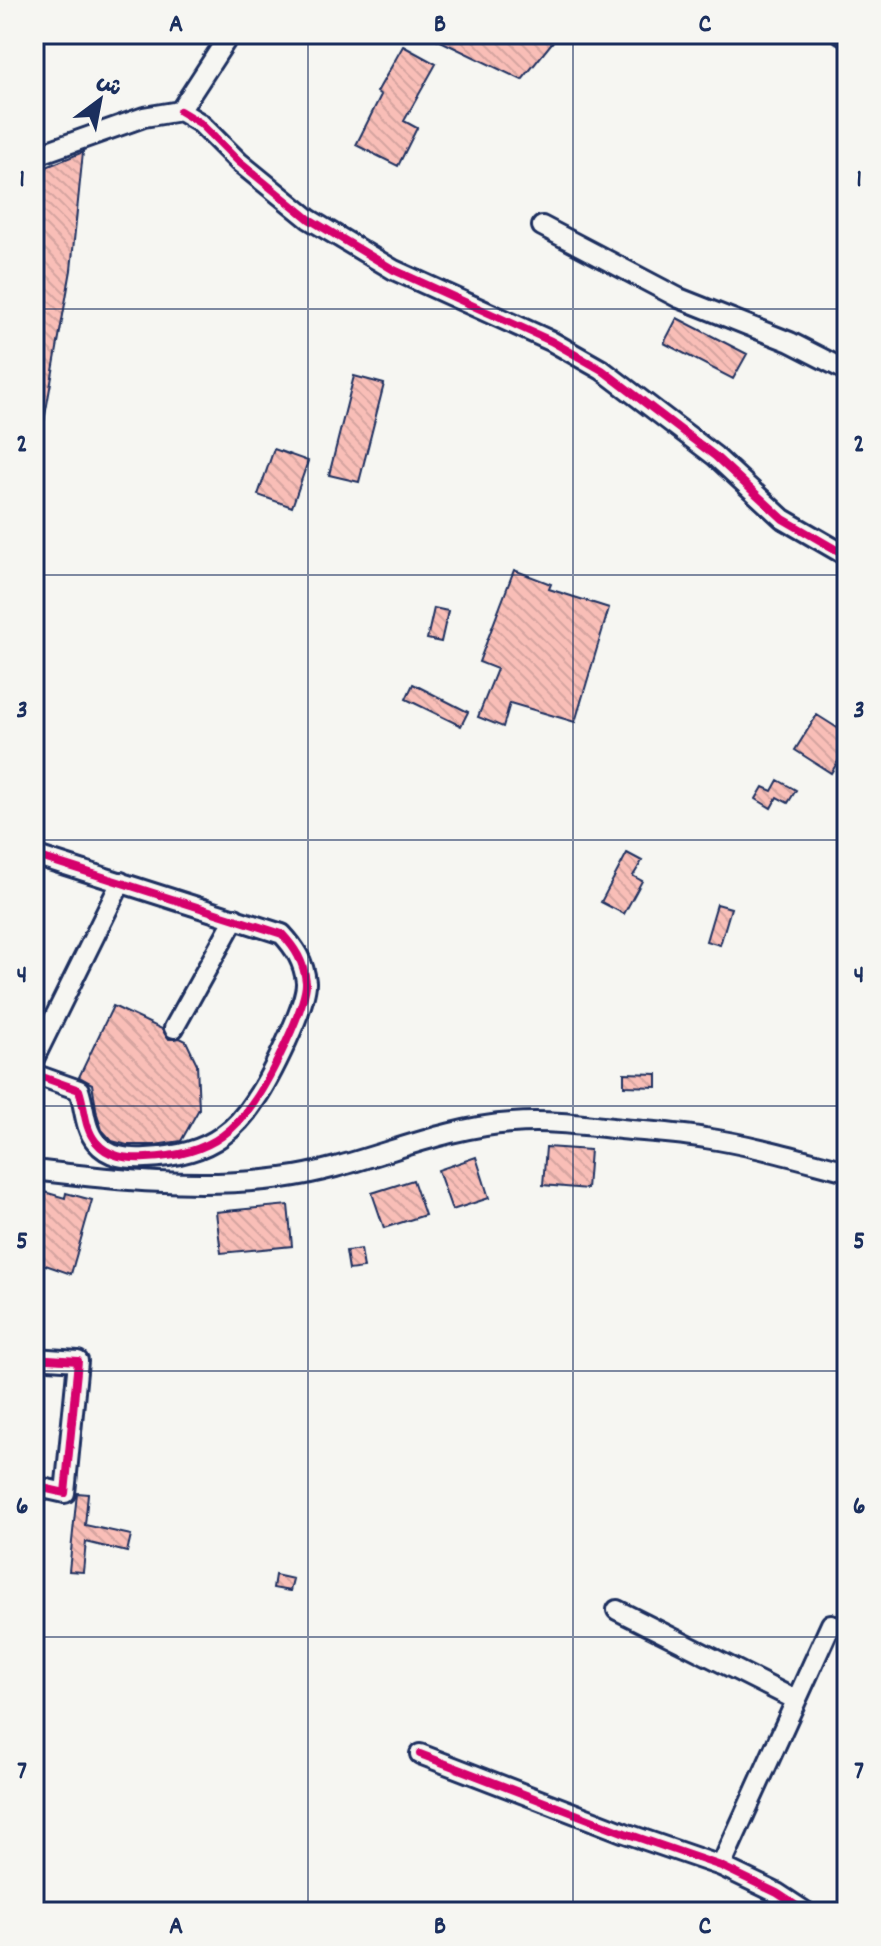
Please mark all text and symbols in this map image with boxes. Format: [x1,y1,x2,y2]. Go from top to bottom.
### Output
text: A [169,7,183,44]
text: B [434,7,446,44]
text: C [699,7,712,44]
north arrow [60,60,140,140]
text: ش [90,66,127,106]
text: 1 [19,162,25,199]
text: 1 [856,162,862,199]
text: 2 [16,427,28,464]
text: 2 [853,427,865,464]
text: 3 [16,693,28,730]
text: 3 [853,693,865,730]
text: 4 [17,958,27,995]
text: 4 [854,958,864,995]
text: 5 [16,1224,28,1261]
text: 5 [853,1224,865,1261]
text: 6 [16,1489,28,1526]
text: 6 [853,1489,865,1526]
text: 7 [17,1754,27,1791]
text: 7 [854,1754,864,1791]
text: A [169,1909,183,1946]
text: B [434,1909,446,1946]
text: C [699,1909,712,1946]

